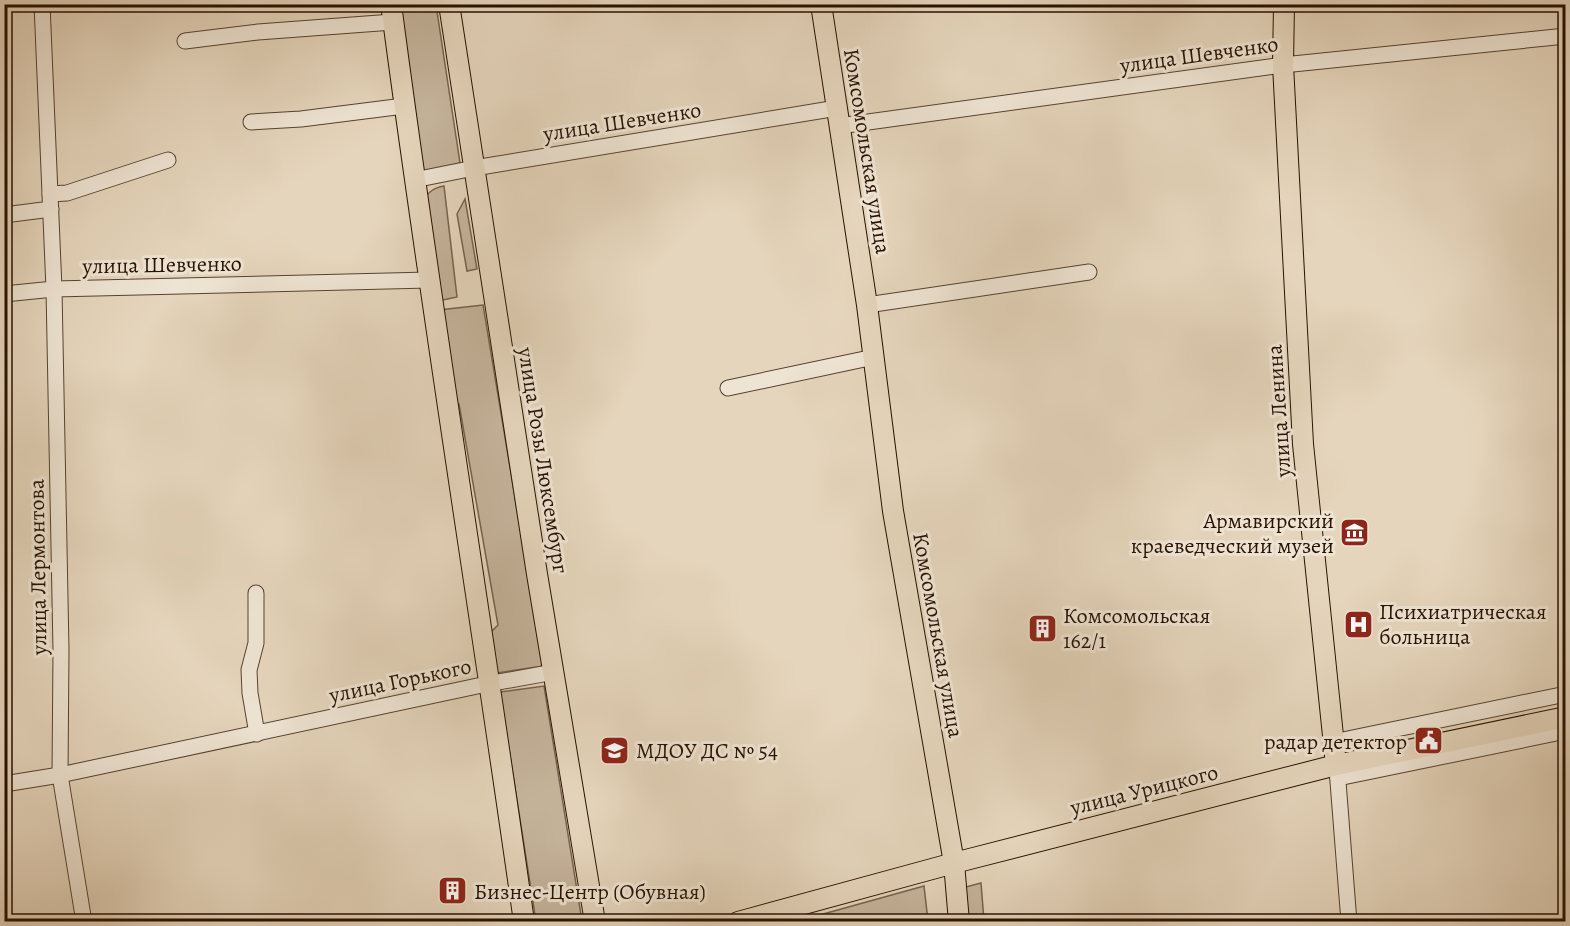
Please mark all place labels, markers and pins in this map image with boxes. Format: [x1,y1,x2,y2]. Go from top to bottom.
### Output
place label: Армавирский краеведческий музей [1131,506,1334,561]
museum icon: Армавирский краеведческий музей [1339,517,1371,549]
place label: Психиатрическая больница [1379,597,1547,652]
place label: Комсомольская 162/1 [1063,601,1210,656]
hospital icon: Психиатрическая больница [1342,608,1374,640]
building icon: Комсомольская 162/1 [1026,612,1058,644]
public building icon: радар детектор [1412,725,1444,757]
place label: радар детектор [1264,727,1407,757]
school or university icon: МДОУ ДС № 54 [599,734,631,766]
place label: МДОУ ДС № 54 [636,736,778,766]
building icon: Бизнес-Центр (Обувная) [437,875,469,907]
place label: Бизнес-Центр (Обувная) [474,877,706,907]

